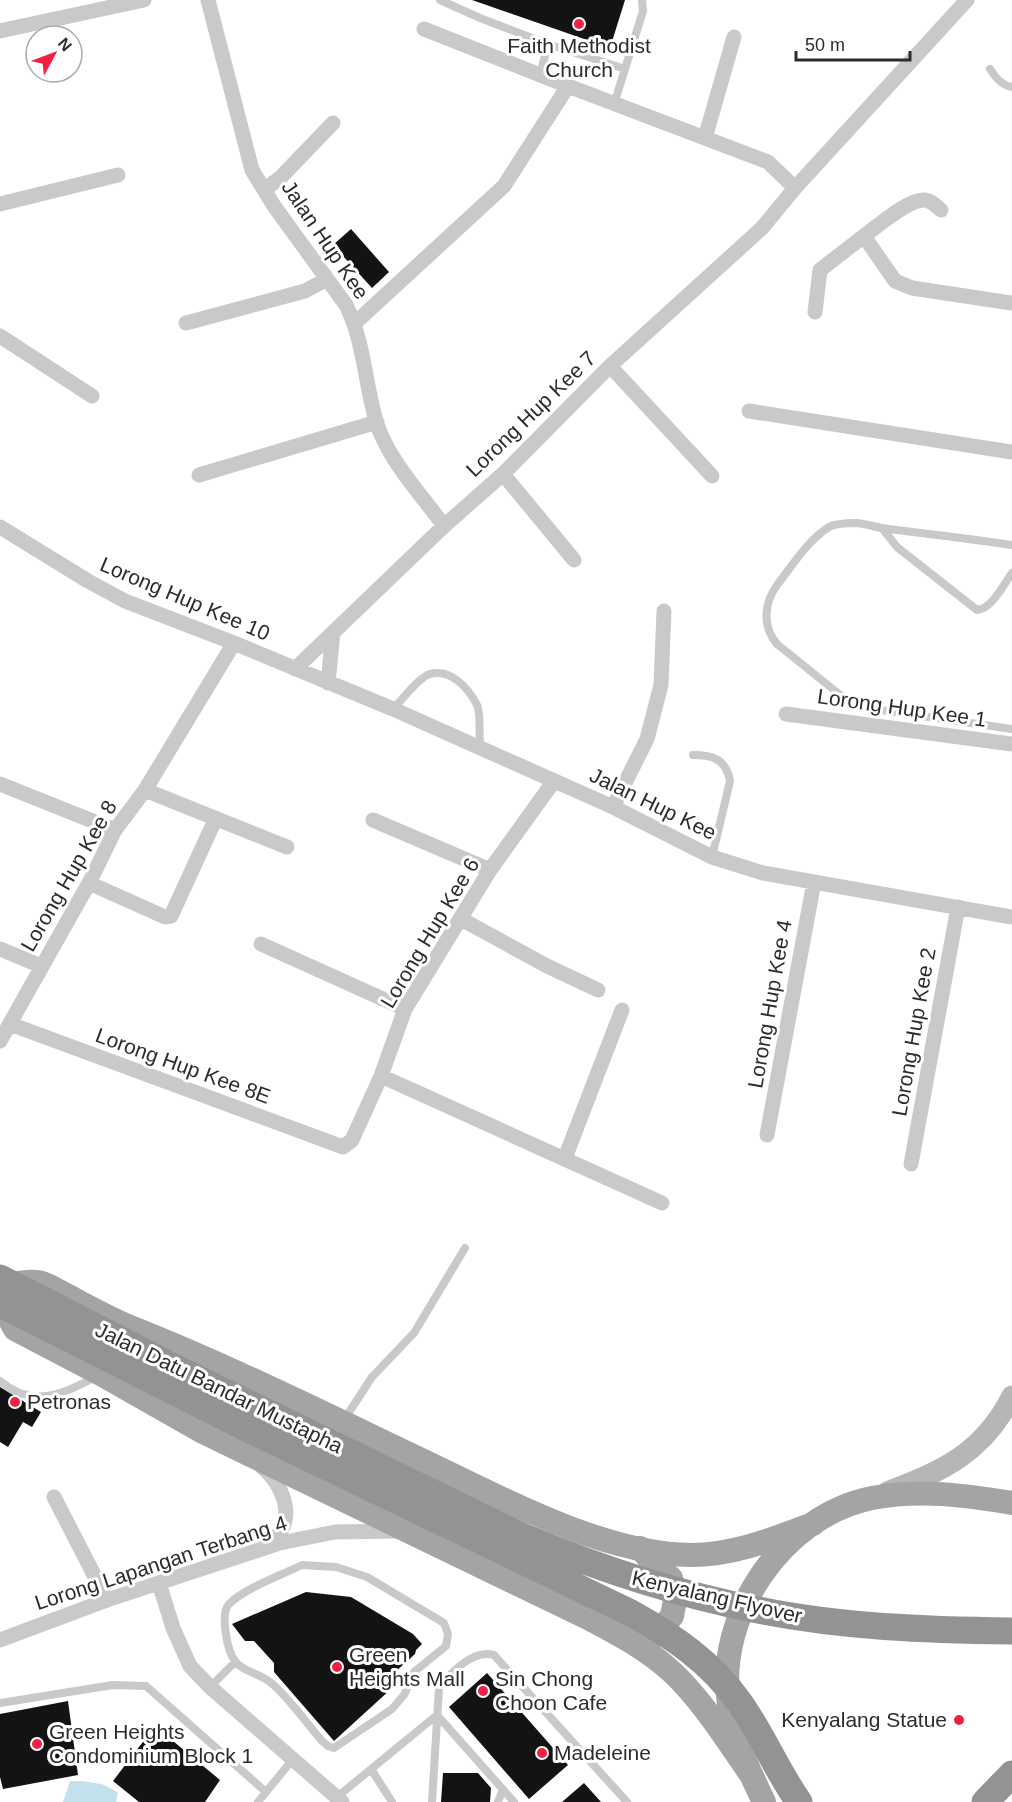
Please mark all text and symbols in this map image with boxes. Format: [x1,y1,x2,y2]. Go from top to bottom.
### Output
marker: Faith Methodist Church [572,17,586,31]
north arrow [24,24,84,84]
scale bar [796,24,910,62]
place label: Faith Methodist Church [507,34,651,81]
text: N [55,35,75,54]
text: 50 m [805,35,845,55]
street label: Jalan Hup Kee [277,176,373,303]
street label: Lorong Hup Kee 7 [461,346,600,481]
street label: Lorong Hup Kee 10 [97,552,274,645]
street label: Lorong Hup Kee 1 [816,684,988,731]
street label: Jalan Hup Kee [586,763,720,844]
street label: Lorong Hup Kee 8 [16,796,121,955]
street label: Lorong Hup Kee 6 [376,854,483,1012]
street label: Lorong Hup Kee 4 [743,918,796,1090]
street label: Lorong Hup Kee 2 [887,946,940,1118]
street label: Lorong Hup Kee 8E [93,1023,274,1108]
street label: Jalan Datu Bandar Mustapha [92,1318,347,1458]
place label: Petronas [27,1390,111,1413]
marker: Petronas [8,1395,22,1409]
street label: Lorong Lapangan Terbang 4 [32,1511,290,1614]
street label: Kenyalang Flyover [630,1566,804,1627]
place label: Green Heights Mall [349,1643,465,1690]
marker: Green Heights Mall [330,1660,344,1674]
place label: Sin Chong Choon Cafe [495,1667,607,1714]
marker: Sin Chong Choon Cafe [476,1684,490,1698]
place label: Kenyalang Statue [781,1708,947,1731]
marker: Kenyalang Statue [952,1713,966,1727]
place label: Green Heights Condominium Block 1 [49,1720,253,1767]
marker: Green Heights Condominium Block 1 [30,1737,44,1751]
place label: Madeleine [554,1741,651,1764]
marker: Madeleine [535,1746,549,1760]

